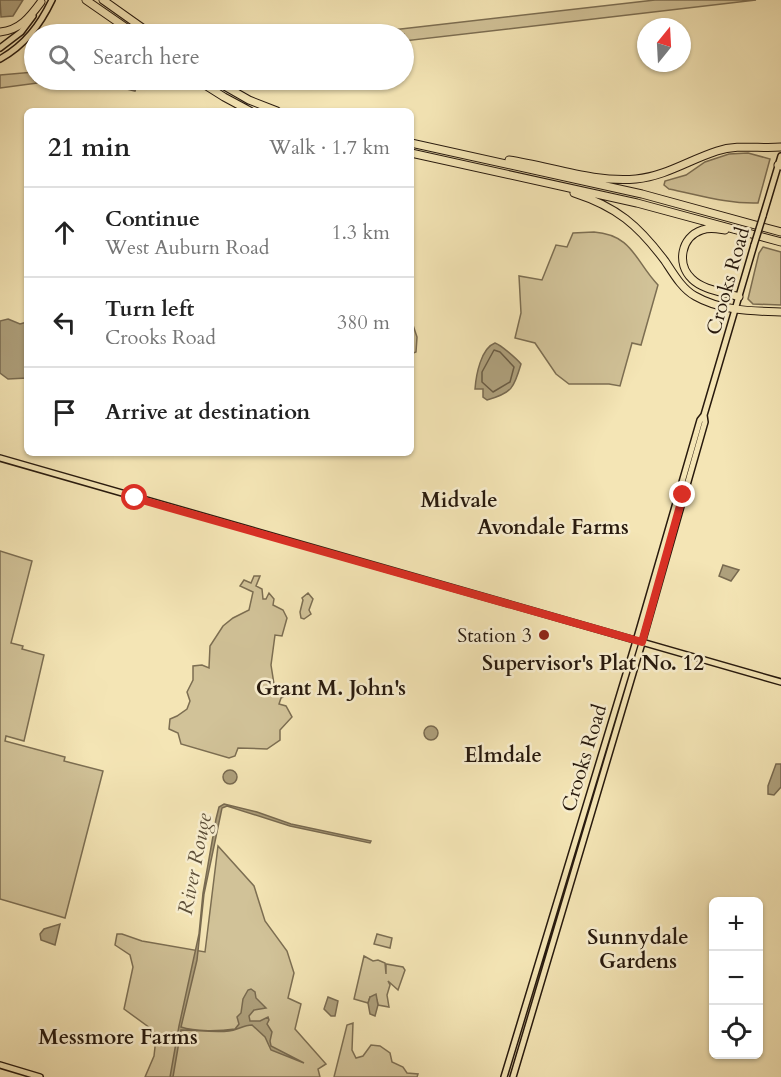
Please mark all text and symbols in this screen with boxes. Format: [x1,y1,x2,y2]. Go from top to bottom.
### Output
north arrow [637,18,691,72]
search box [24,24,414,90]
icon: search [45,41,78,74]
text: Search here [93,42,200,72]
text: 21 min [48,130,131,165]
text: Walk · 1.7 km [269,134,390,161]
text: Continue [105,204,200,234]
icon: ahead [48,216,81,249]
text: 1.3 km [331,219,390,246]
street label: Crooks Road [700,224,756,338]
text: West Auburn Road [105,234,269,261]
text: Turn left [105,294,194,324]
icon: left [48,306,81,339]
text: 380 m [337,309,390,336]
text: Crooks Road [105,324,216,351]
icon: arrive [48,396,81,429]
text: Arrive at destination [105,397,310,427]
route end [669,481,695,507]
route start [121,484,147,510]
district label: Midvale [420,486,498,515]
district label: Avondale Farms [477,513,629,542]
place label: Station 3 [457,622,532,649]
marker: Station 3 [537,628,551,642]
district label: Supervisor's Plat No. 12 [482,649,704,678]
district label: Grant M. John's [256,674,406,703]
street label: Crooks Road [555,701,613,815]
district label: Elmdale [464,741,542,770]
water label: River Rouge [171,810,219,917]
map controls [709,897,763,1059]
button: + [709,897,763,951]
district label: Sunnydale Gardens [587,923,689,976]
button: − [709,951,763,1005]
button: locate [709,1005,763,1059]
district label: Messmore Farms [38,1023,198,1052]

